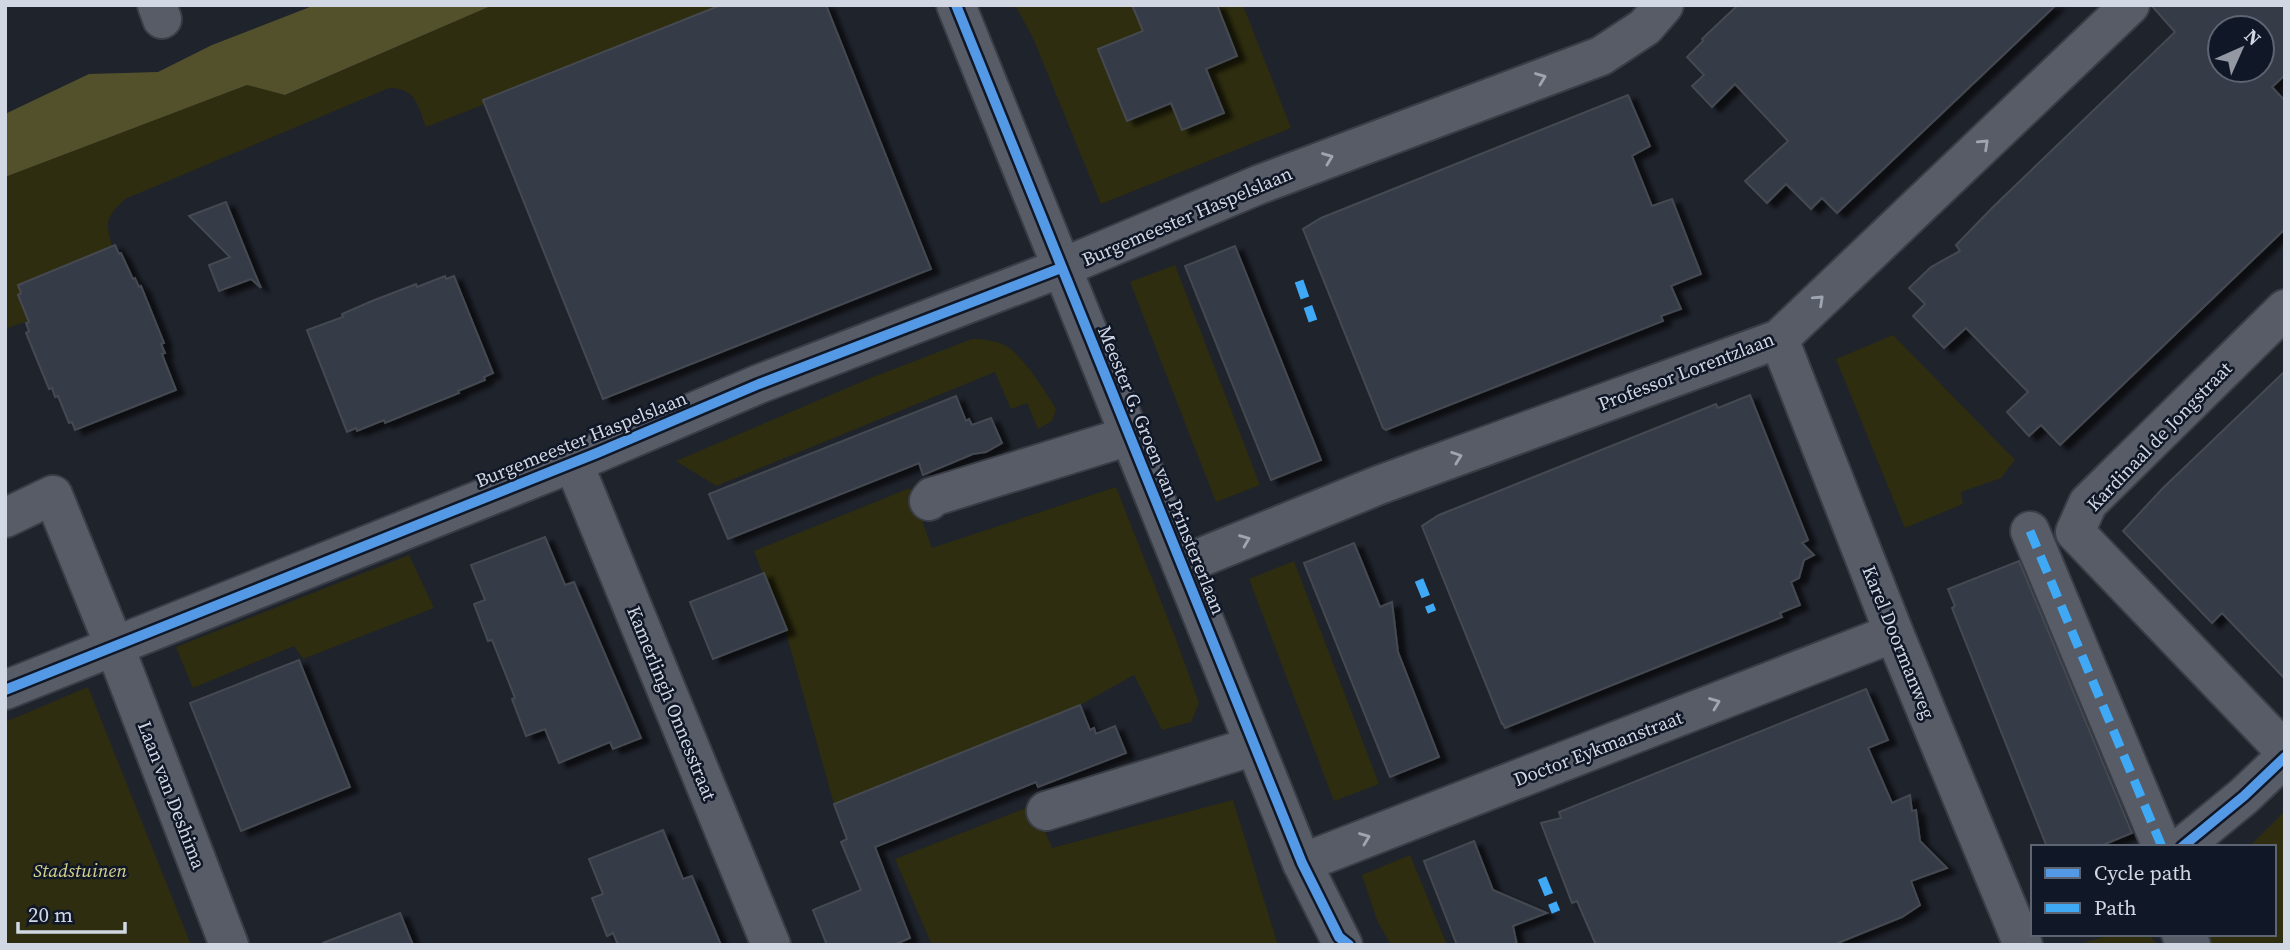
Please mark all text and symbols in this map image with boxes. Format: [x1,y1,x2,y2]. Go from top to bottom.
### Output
north arrow [2206,14,2276,84]
text: N [2239,23,2267,51]
one-way arrow [1535,73,1547,87]
one-way arrow [1976,139,1989,152]
one-way arrow [1322,153,1334,167]
street label: Burgemeester Haspelslaan [1078,160,1296,272]
one-way arrow [1811,296,1824,308]
street label: Meester G. Groen van Prinstererlaan [1092,322,1232,618]
street label: Professor Lorentzlaan [1594,325,1778,417]
street label: Kardinaal de Jongstraat [2081,355,2238,516]
street label: Burgemeester Haspelslaan [471,385,691,493]
one-way arrow [1450,451,1462,465]
one-way arrow [1238,534,1250,548]
street label: Karel Doormanweg [1856,561,1942,723]
street label: Kamerlingh Onnesstraat [621,602,723,805]
one-way arrow [1708,697,1720,711]
street label: Doctor Eykmanstraat [1510,703,1687,792]
street label: Laan van Deshima [132,717,212,873]
one-way arrow [1359,833,1371,847]
legend [2031,845,2276,936]
park label: Stadstuinen [33,857,127,883]
text: Cycle path [2094,858,2192,887]
scale bar [18,890,124,934]
text: Path [2094,893,2137,922]
text: 20 m [28,900,73,929]

